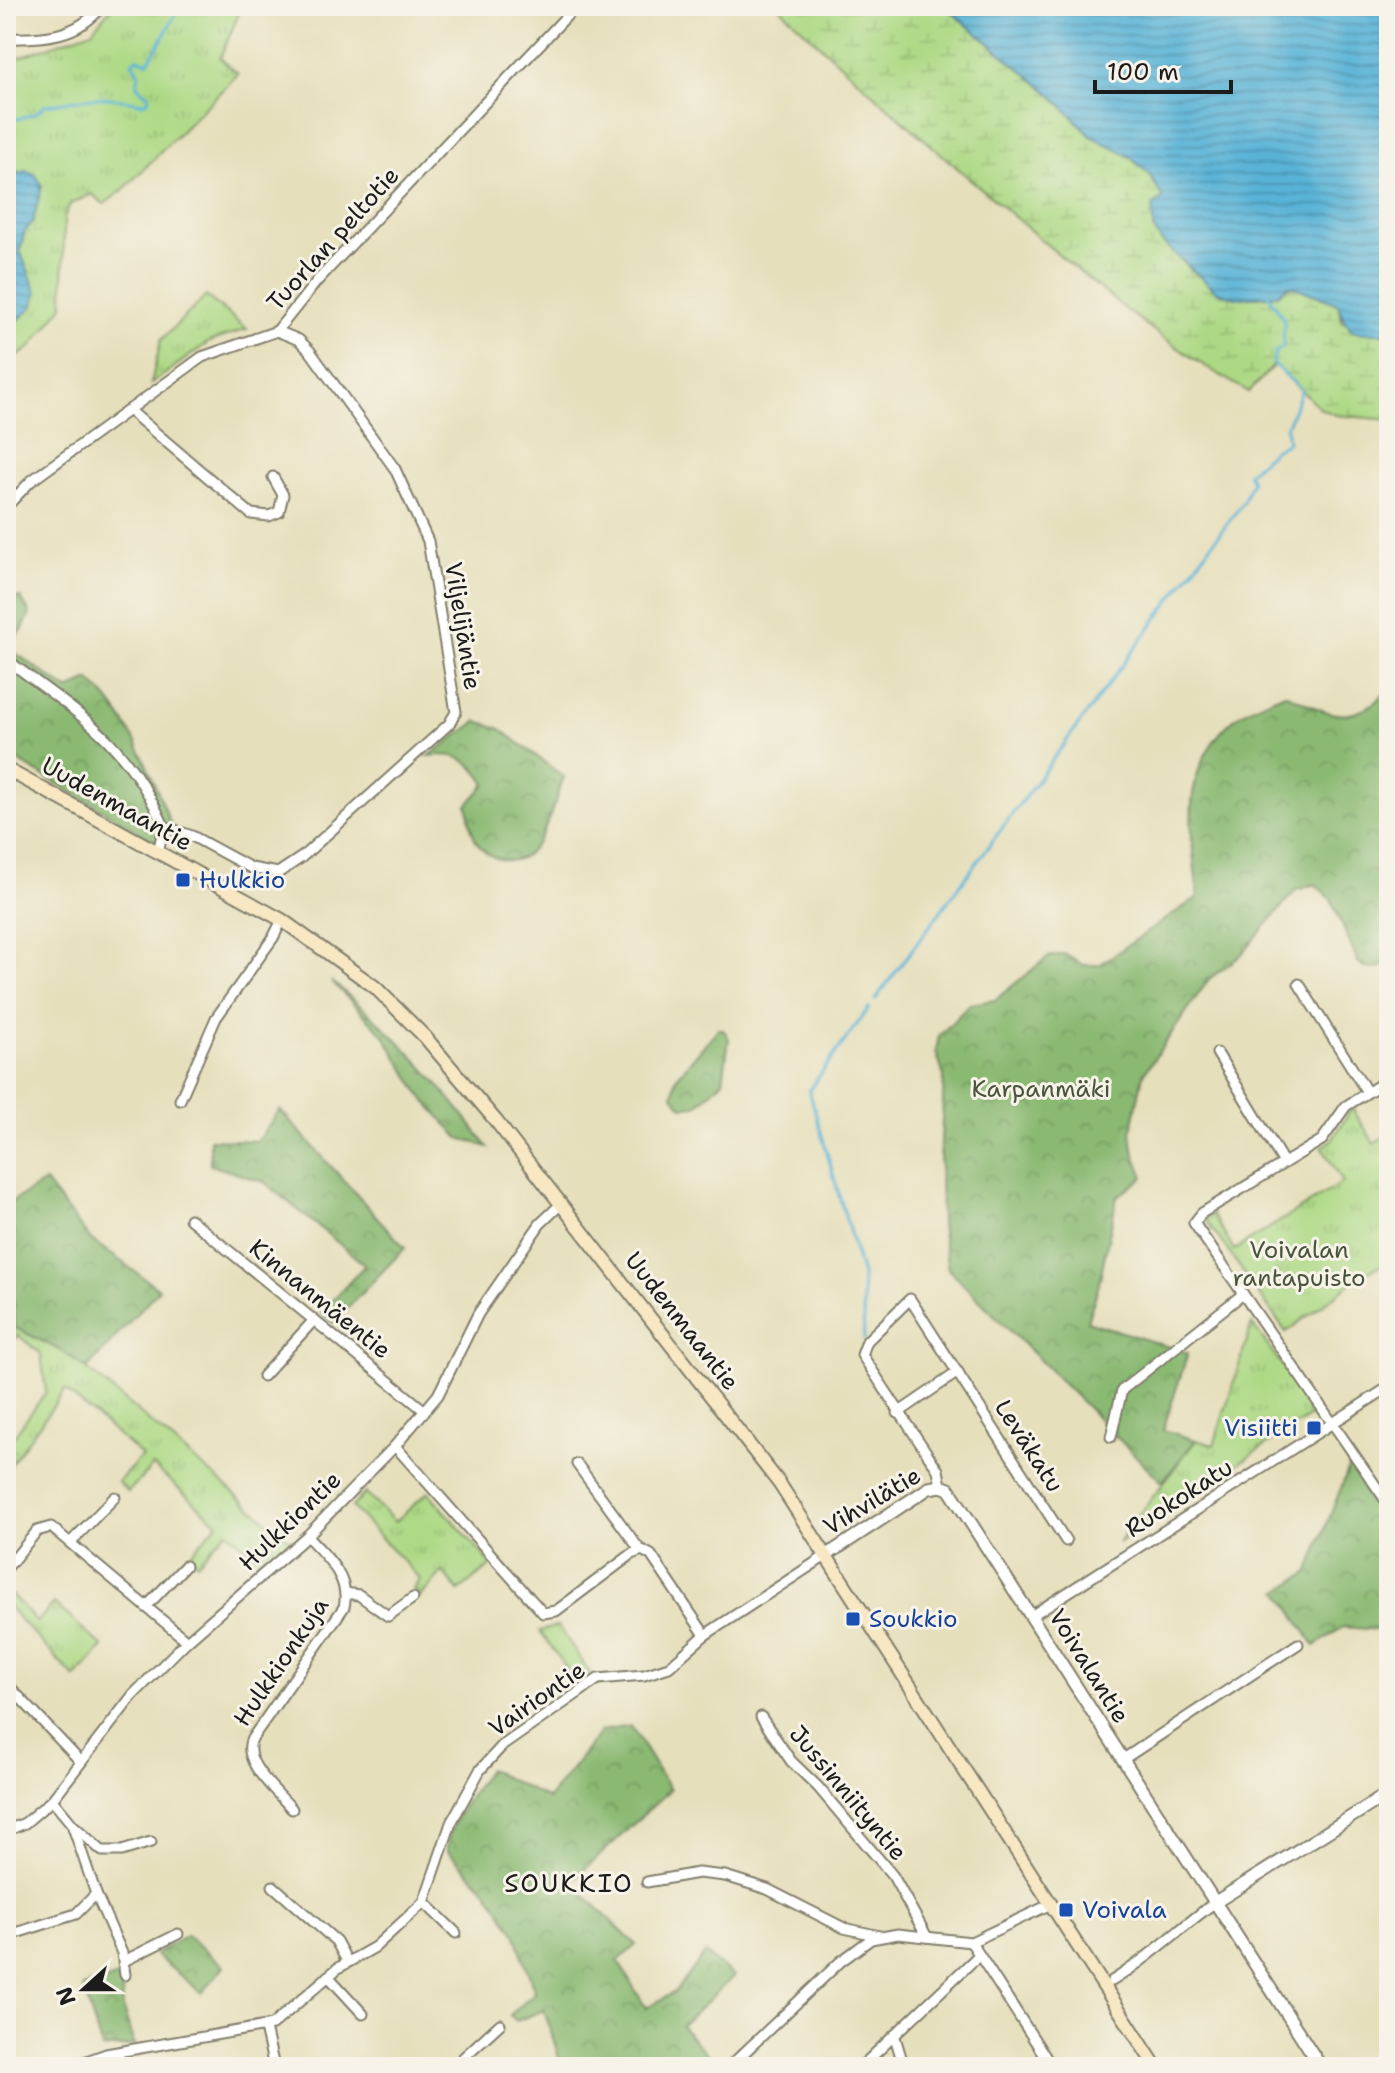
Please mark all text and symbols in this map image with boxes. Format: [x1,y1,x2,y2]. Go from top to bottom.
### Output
scale bar [1095,44,1231,94]
text: 100 m [1107,56,1179,88]
street label: Tuorlan peltotie [260,160,406,318]
street label: Viljelijäntie [437,560,489,692]
street label: Uudenmaantie [36,749,198,859]
place label: Hulkkio [199,864,285,896]
marker: Hulkkio [174,871,192,889]
park label: Karpanmäki [972,1073,1111,1105]
street label: Kinnanmäentie [242,1232,398,1366]
park label: Voivalan rantapuisto [1232,1234,1366,1294]
street label: Uudenmaantie [618,1245,746,1397]
street label: Leväkatu [987,1393,1071,1499]
place label: Visiitti [1224,1412,1298,1444]
marker: Visiitti [1305,1419,1323,1437]
street label: Ruokokatu [1119,1451,1239,1545]
street label: Vihvilätie [817,1459,927,1543]
street label: Hulkkiontie [232,1464,348,1578]
street label: Hulkkionkuja [226,1591,336,1733]
place label: Soukkio [869,1603,958,1635]
street label: Voivalantie [1041,1603,1137,1729]
marker: Soukkio [844,1610,862,1628]
street label: Vairiontie [482,1654,592,1744]
street label: Jussinniityntie [782,1719,914,1867]
district label: SOUKKIO [504,1865,634,1900]
place label: Voivala [1082,1894,1167,1926]
marker: Voivala [1057,1901,1075,1919]
north arrow [44,1949,124,2029]
text: N [49,1983,82,2009]

